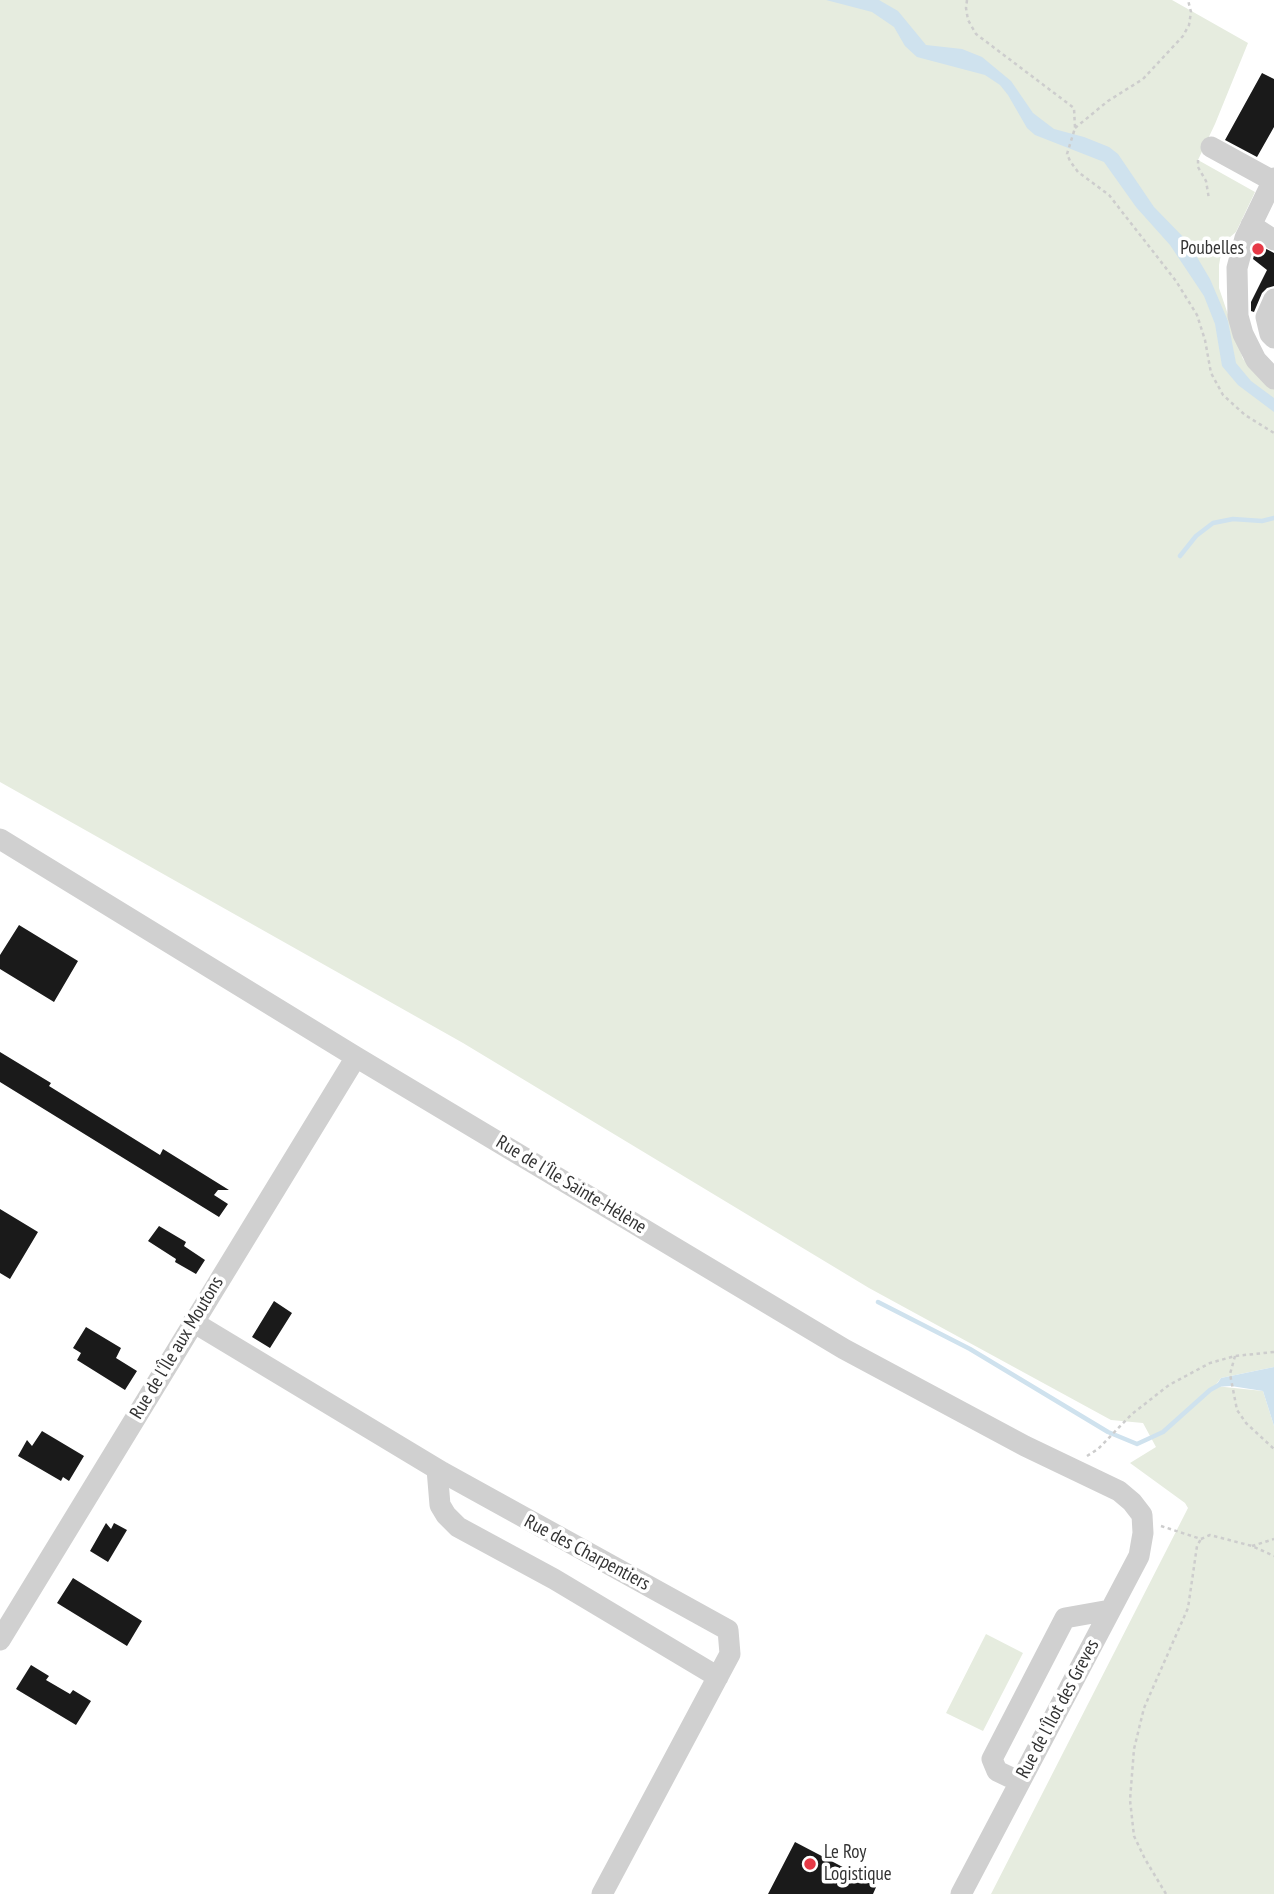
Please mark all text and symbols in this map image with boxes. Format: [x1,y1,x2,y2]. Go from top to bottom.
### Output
place label: Poubelles [1180,238,1244,260]
marker: Poubelles [1250,241,1266,257]
street label: Rue de l'Île Sainte-Hélène [492,1131,650,1239]
street label: Rue de l'Île aux Moutons [125,1273,229,1423]
street label: Rue des Charpentiers [520,1510,654,1596]
street label: Rue de l'Îlot des Greves [1012,1636,1104,1782]
place label: Le Roy Logistique [824,1842,892,1886]
marker: Le Roy Logistique [802,1856,818,1872]

